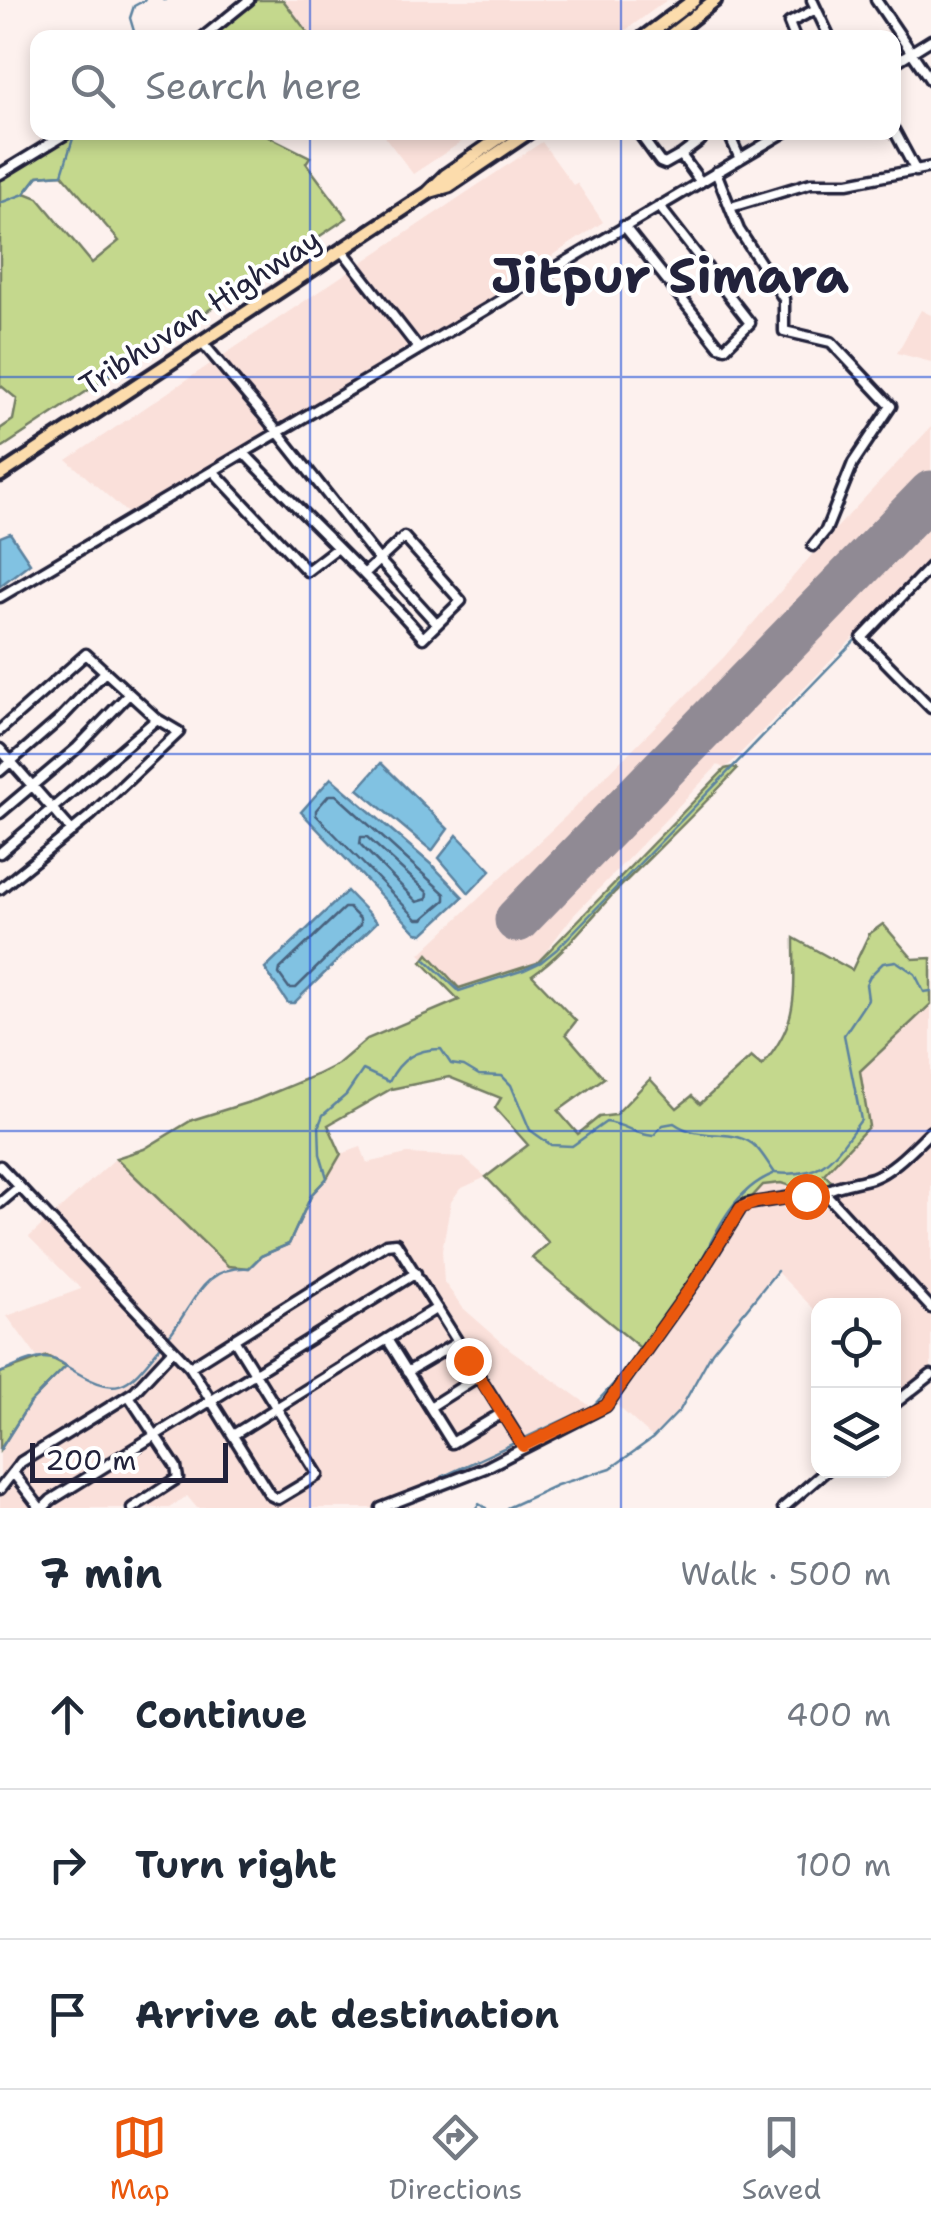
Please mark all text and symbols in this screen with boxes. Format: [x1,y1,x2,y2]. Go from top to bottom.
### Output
search box [30,30,901,140]
icon: search [65,58,120,113]
text: Search here [145,60,362,111]
street label: Tribhuvan Highway [71,219,329,405]
district label: Jitpur Simara [491,242,849,309]
route start [784,1174,830,1220]
map controls [811,1298,901,1478]
button: locate [811,1298,901,1388]
route end [446,1338,492,1384]
button: layers [811,1388,901,1478]
scale bar [30,1438,228,1482]
text: 200 m [45,1441,136,1479]
text: 7 min [40,1545,162,1601]
text: Walk · 500 m [680,1552,891,1595]
icon: ahead [40,1687,95,1742]
text: Continue [135,1689,307,1740]
text: 400 m [786,1693,891,1736]
icon: right [40,1837,95,1892]
text: Turn right [135,1839,337,1890]
text: 100 m [795,1843,891,1886]
icon: arrive [40,1987,95,2042]
text: Arrive at destination [135,1989,559,2040]
tab: Map [110,2110,170,2208]
tab: Directions [389,2110,522,2208]
tab: Saved [742,2110,821,2208]

